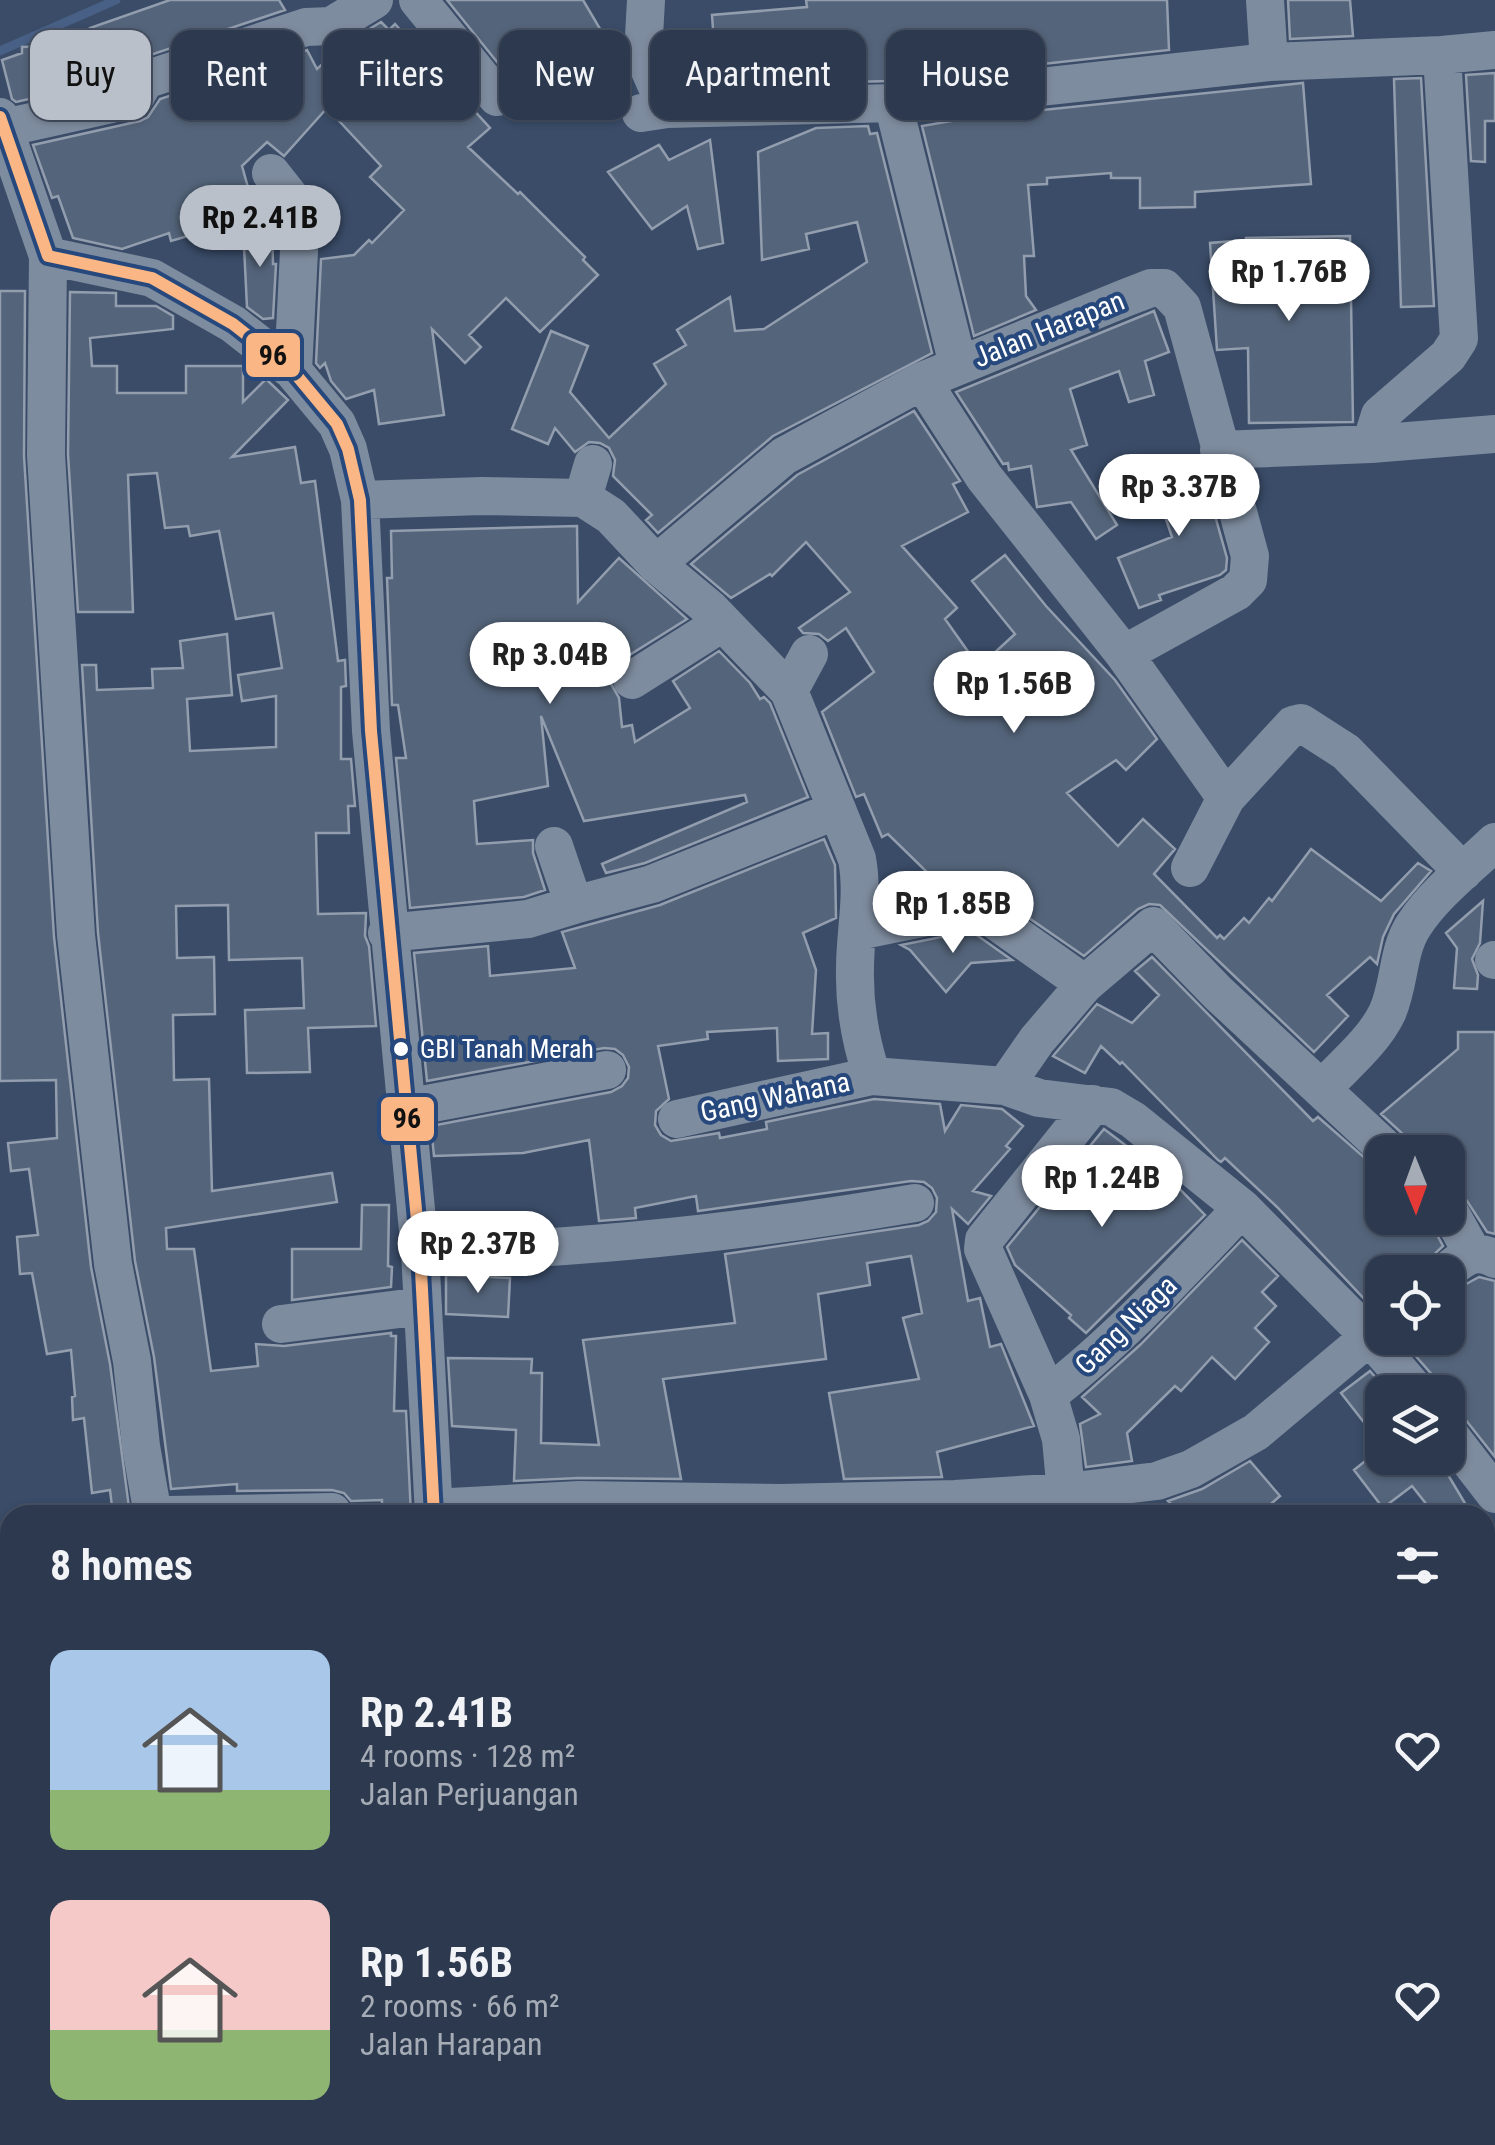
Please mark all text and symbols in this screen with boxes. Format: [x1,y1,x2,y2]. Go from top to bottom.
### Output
chip: Buy [30,30,151,120]
chip: Rent [171,30,303,120]
chip: Filters [323,30,479,120]
chip: New [499,30,630,120]
chip: Apartment [650,30,866,120]
chip: House [886,30,1045,120]
pin: Rp 2.41B [157,185,363,270]
text: Rp 2.41B [202,198,318,236]
pin: Rp 1.76B [1186,239,1392,324]
text: Rp 1.76B [1231,252,1347,290]
street label: Jalan Harapan [969,284,1129,374]
line badge: 96 [244,331,302,379]
text: 96 [259,339,287,372]
pin: Rp 3.37B [1076,454,1282,539]
text: Rp 3.37B [1121,467,1237,505]
pin: Rp 3.04B [447,622,653,707]
text: Rp 3.04B [492,635,608,673]
pin: Rp 1.56B [911,651,1117,736]
text: Rp 1.56B [956,664,1072,702]
pin: Rp 1.85B [850,871,1056,956]
text: Rp 1.85B [895,884,1011,922]
place label: GBI Tanah Merah [420,1034,594,1064]
marker: GBI Tanah Merah [391,1039,411,1059]
street label: Gang Wahana [697,1065,853,1129]
line badge: 96 [379,1095,436,1143]
text: 96 [393,1102,421,1135]
north arrow [1365,1135,1465,1235]
map controls [1365,1135,1465,1475]
pin: Rp 1.24B [999,1145,1205,1230]
text: Rp 1.24B [1044,1158,1160,1196]
pin: Rp 2.37B [375,1211,581,1296]
text: Rp 2.37B [420,1224,536,1262]
button: locate [1365,1255,1465,1355]
street label: Gang Niaga [1068,1269,1184,1381]
button: layers [1365,1375,1465,1475]
icon: filters [1390,1538,1445,1593]
text: 8 homes [50,1541,193,1590]
text: Rp 2.41B [360,1688,513,1737]
icon: home [130,1690,250,1810]
icon: heart [1390,1723,1445,1778]
text: 4 rooms · 128 m² [360,1737,575,1775]
text: Jalan Perjuangan [360,1775,579,1813]
text: Rp 1.56B [360,1938,513,1987]
icon: home [130,1940,250,2060]
icon: heart [1390,1973,1445,2028]
text: 2 rooms · 66 m² [360,1987,559,2025]
text: Jalan Harapan [360,2025,543,2063]

